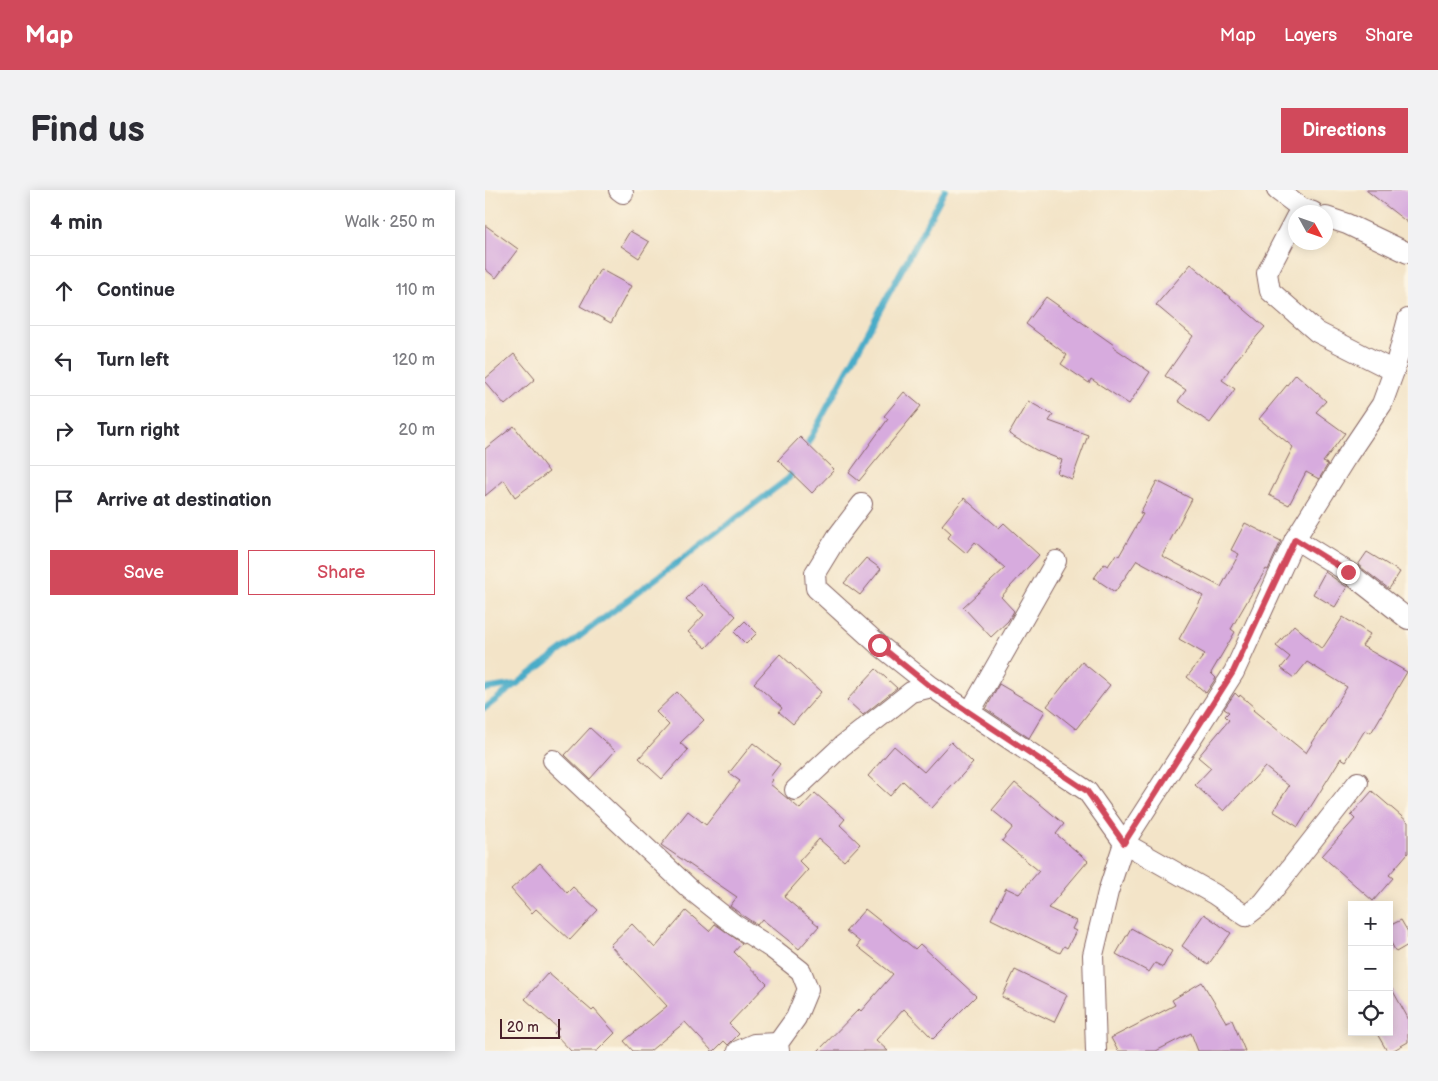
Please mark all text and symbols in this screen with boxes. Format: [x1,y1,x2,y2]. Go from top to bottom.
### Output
text: Map [25,21,73,50]
text: Map [1220,25,1256,46]
text: Layers [1284,25,1337,46]
text: Share [1365,25,1413,46]
button: Directions [1281,108,1408,153]
text: Find us [30,109,145,152]
north arrow [1288,205,1333,250]
text: 4 min [50,210,103,235]
text: Walk · 250 m [345,213,435,232]
icon: ahead [50,277,78,305]
text: Continue [97,279,175,302]
text: 110 m [396,281,435,300]
icon: left [50,347,78,375]
text: Turn left [97,349,169,372]
text: 120 m [392,351,435,370]
icon: right [50,417,78,445]
text: Turn right [97,419,180,442]
text: 20 m [399,421,435,440]
icon: arrive [50,487,78,515]
text: Arrive at destination [97,489,272,512]
button: Save [50,550,238,595]
button: Share [248,550,435,595]
route end [1337,561,1360,584]
route start [868,634,891,657]
map controls [1348,901,1393,1036]
button: + [1348,901,1393,946]
button: − [1348,946,1393,991]
button: locate [1348,991,1393,1036]
scale bar [500,1016,560,1039]
text: 20 m [507,1019,539,1036]

